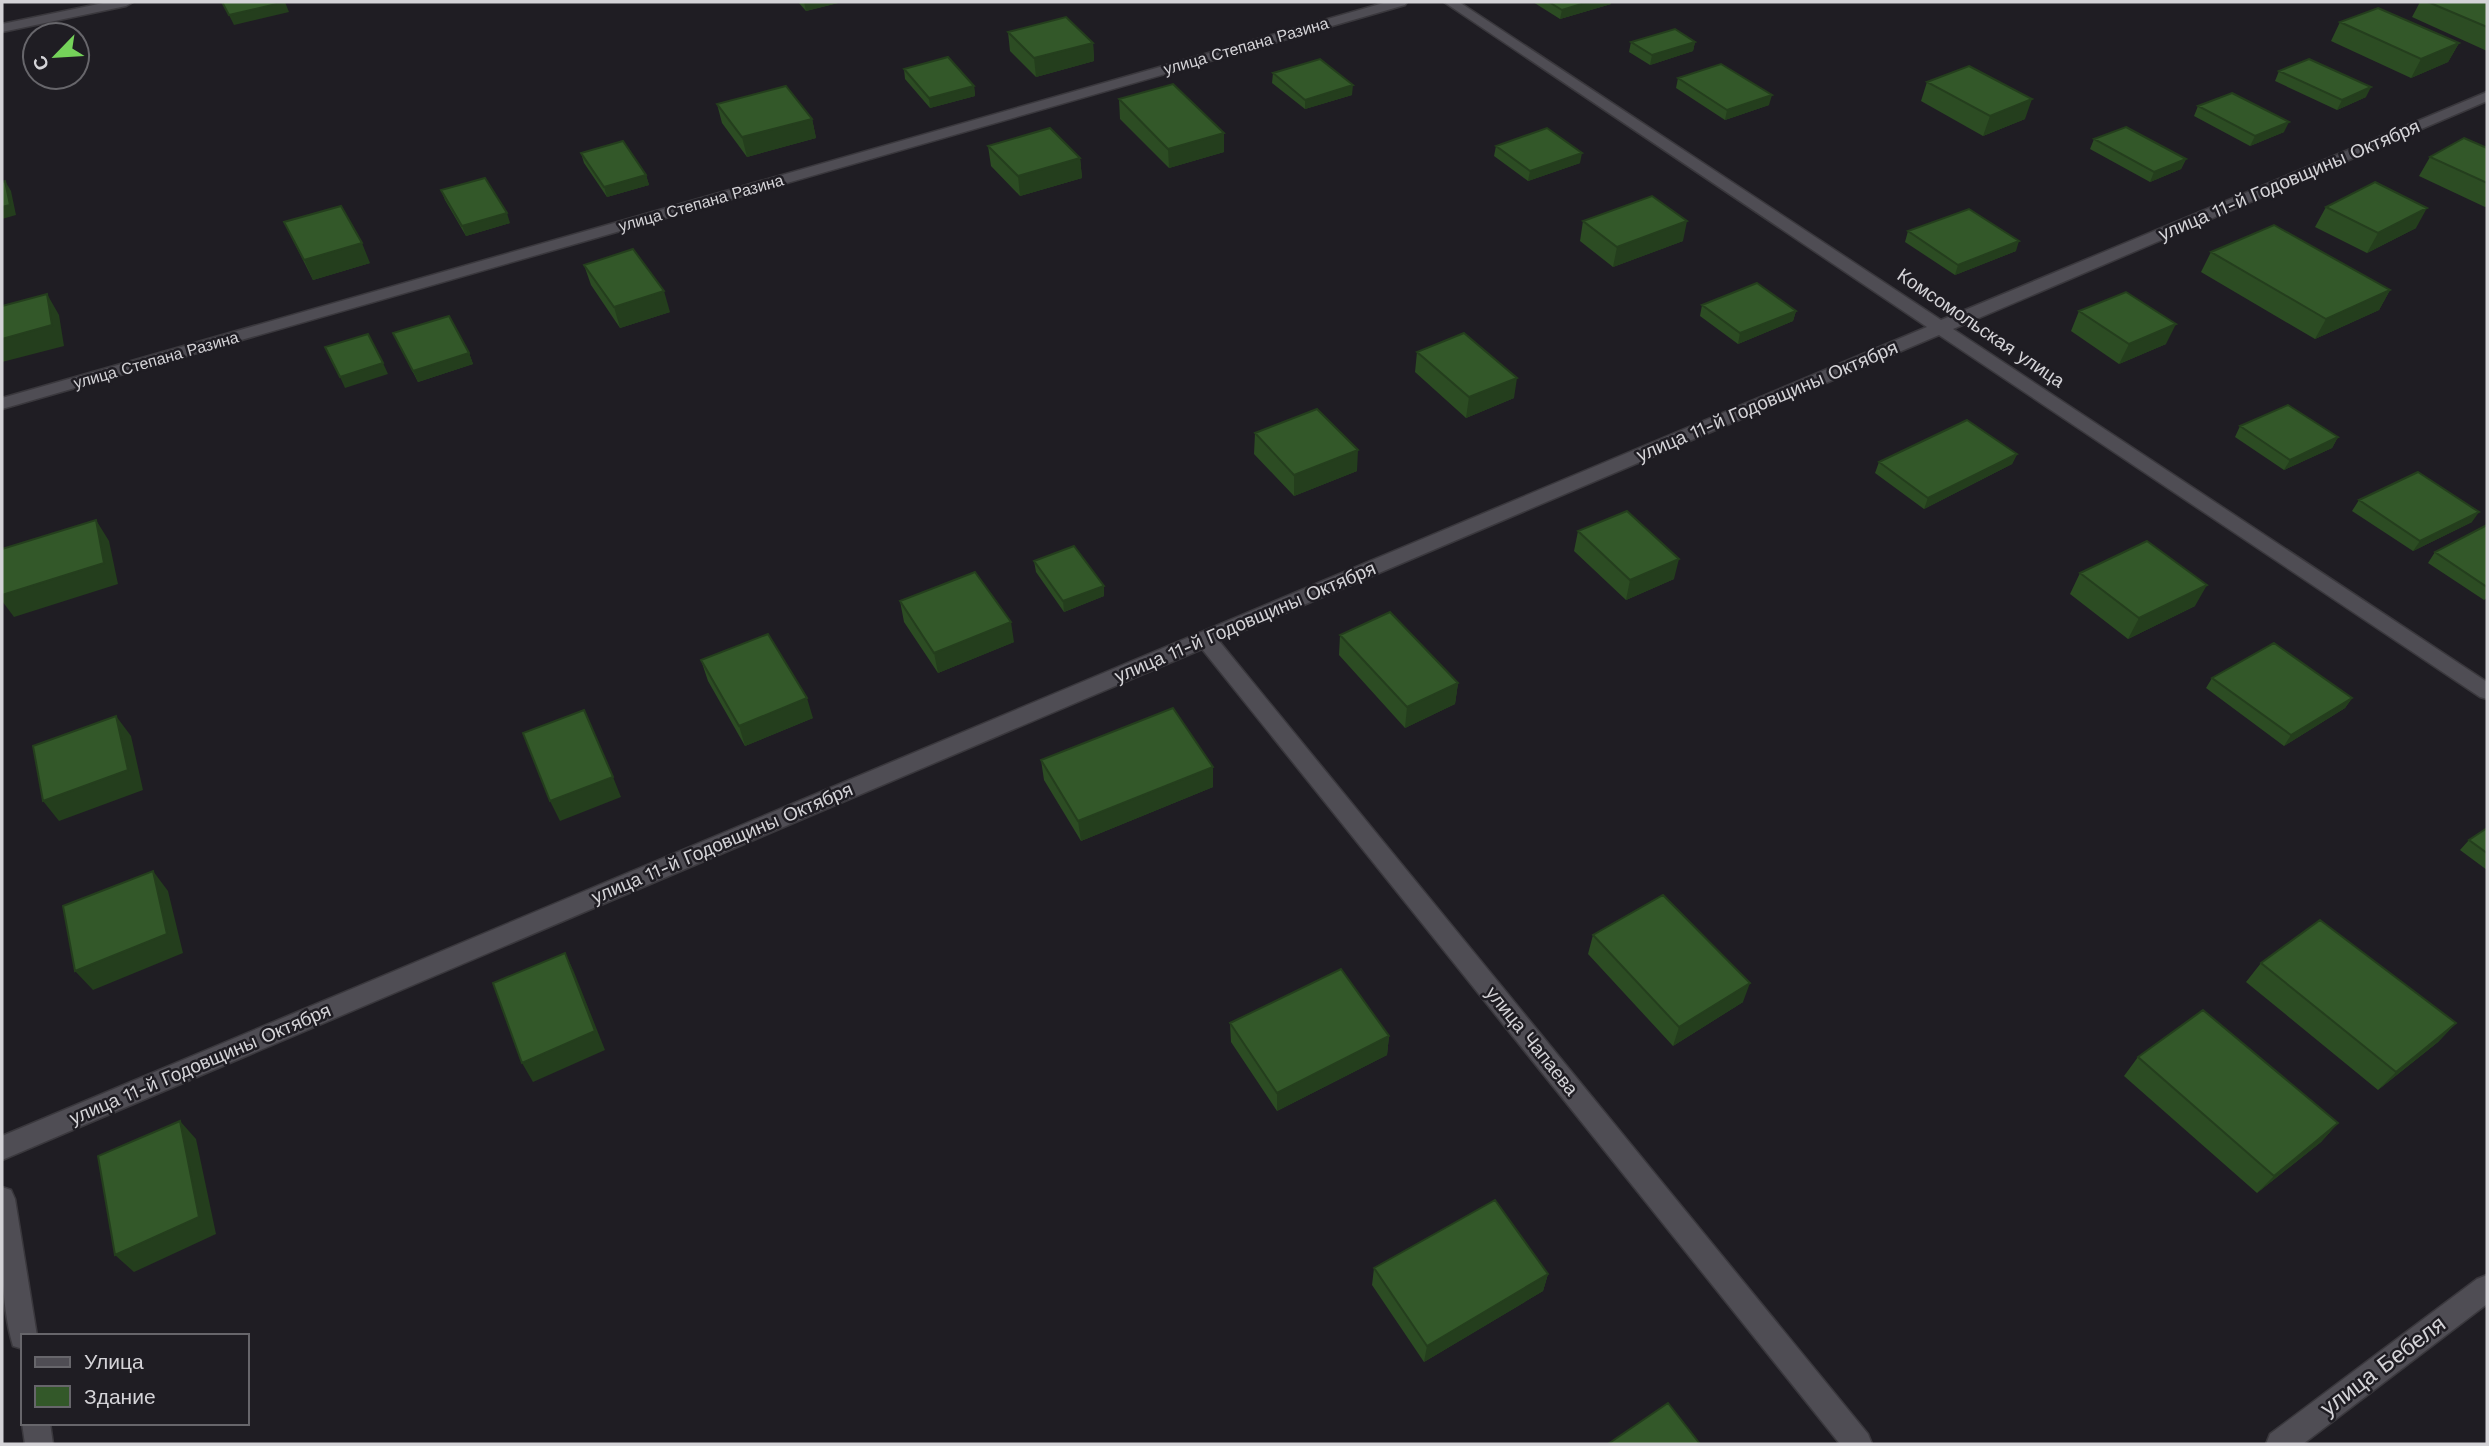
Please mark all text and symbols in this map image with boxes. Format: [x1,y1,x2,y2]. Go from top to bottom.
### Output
street label: улица Степана Разина [1161,13,1331,79]
north arrow [21,21,91,91]
text: С [28,52,54,74]
street label: улица 11-й Годовщины Октября [2155,114,2423,246]
street label: улица Степана Разина [616,170,786,236]
street label: Комсомольская улица [1893,263,2069,393]
street label: улица Степана Разина [71,327,241,393]
street label: улица 11-й Годовщины Октября [1633,335,1901,467]
street label: улица 11-й Годовщины Октября [1111,556,1379,688]
street label: улица 11-й Годовщины Октября [588,777,856,909]
street label: улица Чапаева [1481,982,1583,1101]
street label: улица 11-й Годовщины Октября [66,998,334,1130]
street label: улица Бебеля [2315,1310,2451,1422]
legend [21,1334,248,1425]
text: Улица [84,1349,144,1374]
text: Здание [84,1384,156,1409]

